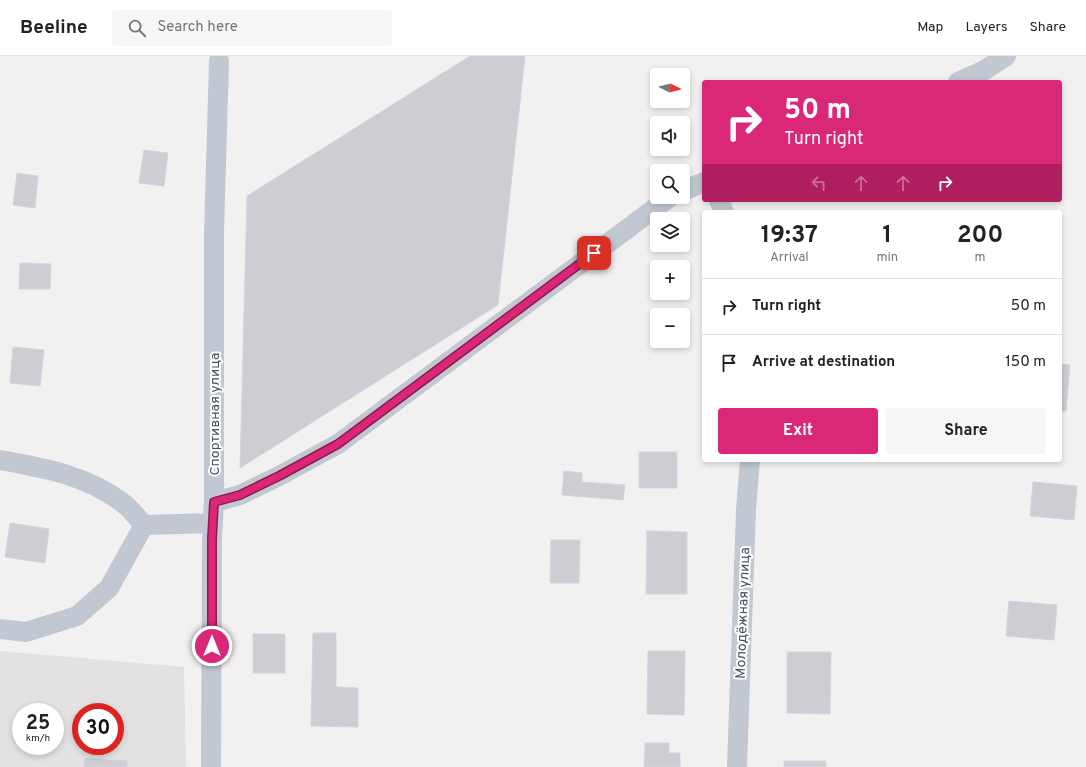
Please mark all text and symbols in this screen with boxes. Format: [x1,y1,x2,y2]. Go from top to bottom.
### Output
search box [112,10,392,46]
text: Beeline [20,16,88,40]
icon: search [126,17,148,39]
text: Search here [158,18,238,37]
text: Map [917,19,943,36]
text: Layers [965,19,1007,36]
text: Share [1029,19,1066,36]
north arrow [650,68,690,108]
map controls [650,68,690,348]
text: 50 m [784,93,851,129]
icon: right [718,96,770,148]
button: sound [650,116,690,156]
text: Turn right [784,128,864,151]
button: search [650,164,690,204]
icon: left [808,172,830,194]
icon: ahead [850,172,872,194]
icon: ahead [892,172,914,194]
icon: right [934,172,956,194]
button: layers [650,212,690,252]
text: 19:37 [761,221,818,251]
text: 1 [883,221,892,251]
text: 200 [957,221,1003,251]
pin [577,236,611,270]
icon: arrive [583,242,605,264]
text: Arrival [770,250,809,266]
text: min [877,250,898,266]
text: m [975,250,986,266]
button: + [650,260,690,300]
icon: right [718,296,740,318]
text: Turn right [752,297,821,316]
text: 50 m [1011,297,1046,316]
button: − [650,308,690,348]
icon: arrive [718,352,740,374]
street label: Спортивная улица [207,353,224,475]
text: Arrive at destination [752,353,895,372]
text: 150 m [1005,353,1046,372]
button: Exit [718,408,878,454]
button: Share [886,408,1046,454]
street label: Молодёжная улица [733,547,754,679]
position arrow [191,625,233,667]
speed limit sign: 30 [72,703,124,755]
text: 25 [26,711,50,737]
text: km/h [26,732,50,745]

